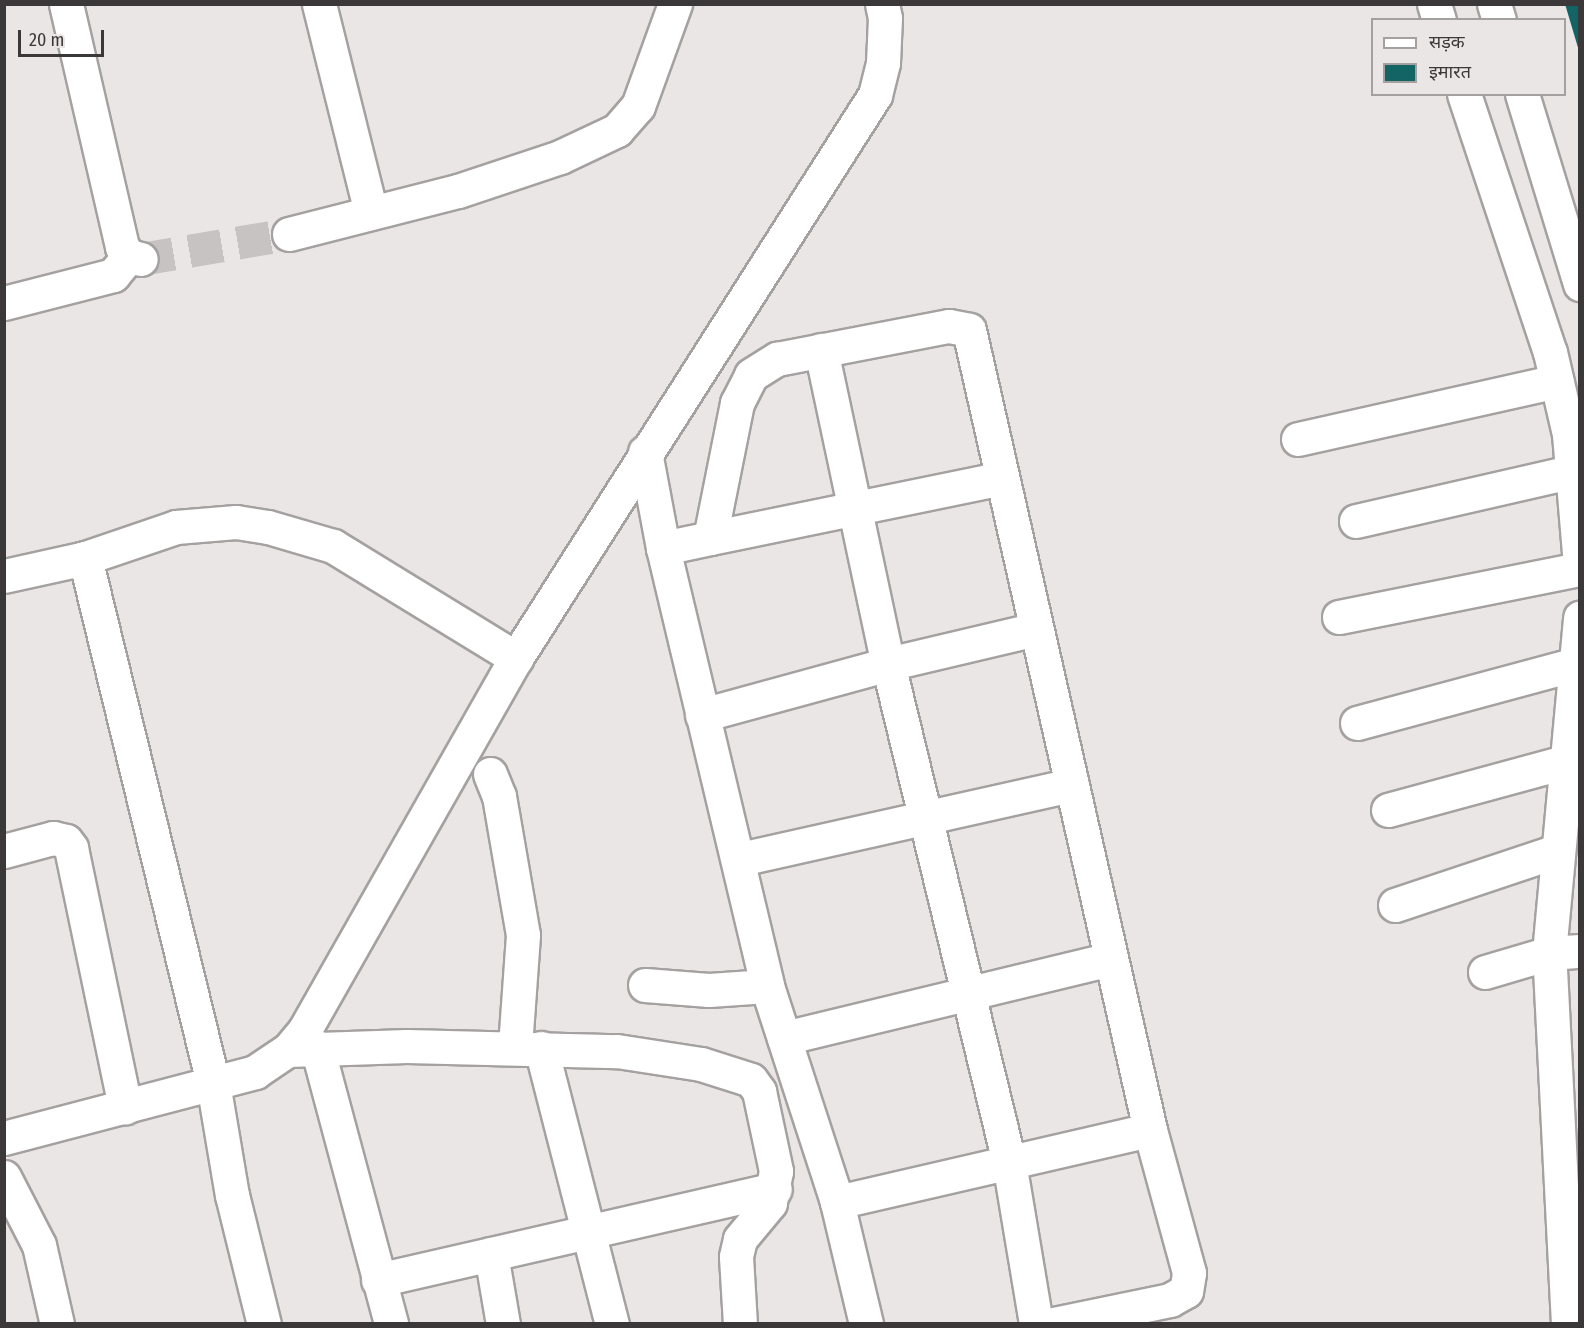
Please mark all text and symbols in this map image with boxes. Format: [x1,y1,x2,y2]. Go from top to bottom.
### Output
scale bar [21,18,106,56]
legend [1371,18,1566,96]
text: 20 m [29,29,64,51]
text: सड़क [1429,31,1465,53]
text: इमारत [1429,61,1471,83]

